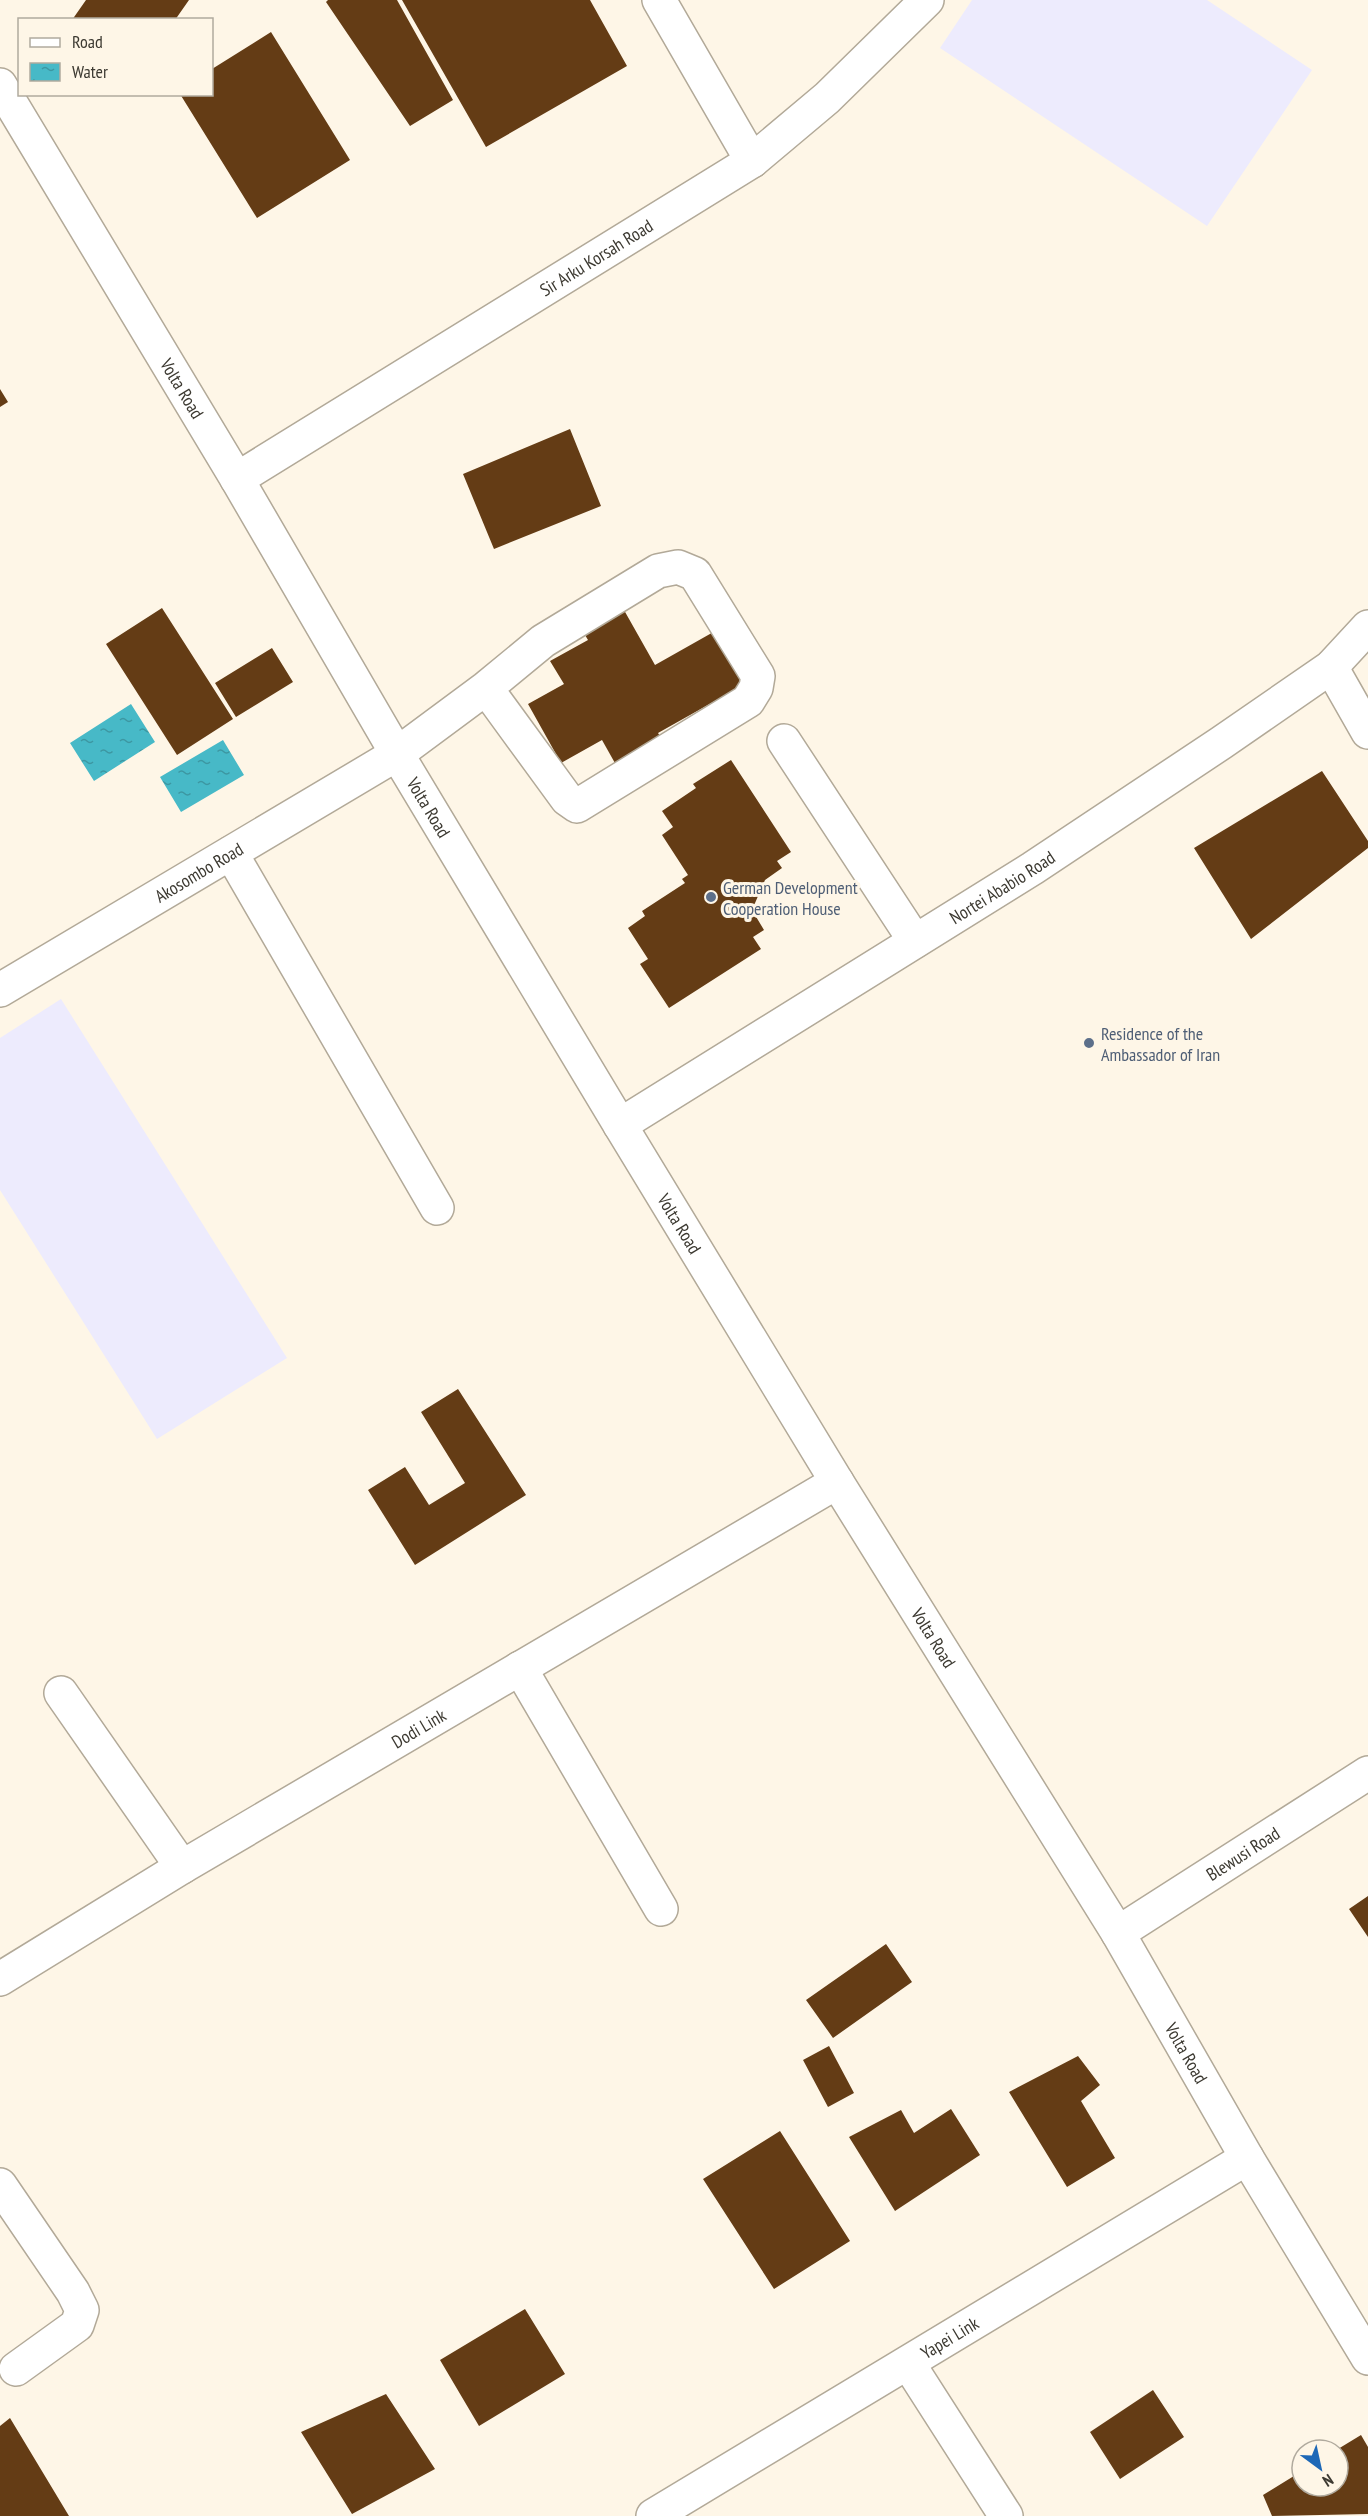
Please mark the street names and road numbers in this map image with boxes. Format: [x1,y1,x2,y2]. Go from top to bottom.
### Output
street label: Sir Arku Korsah Road [535,214,657,301]
street label: Volta Road [155,353,209,423]
street label: Volta Road [402,772,456,841]
street label: Akosombo Road [150,837,247,907]
street label: Nortei Ababio Road [945,845,1059,929]
street label: Volta Road [652,1188,707,1258]
street label: Volta Road [906,1603,961,1672]
street label: Dodi Link [387,1703,450,1753]
street label: Blewusi Road [1202,1821,1284,1885]
street label: Volta Road [1160,2017,1213,2087]
street label: Yapei Link [916,2311,983,2364]

